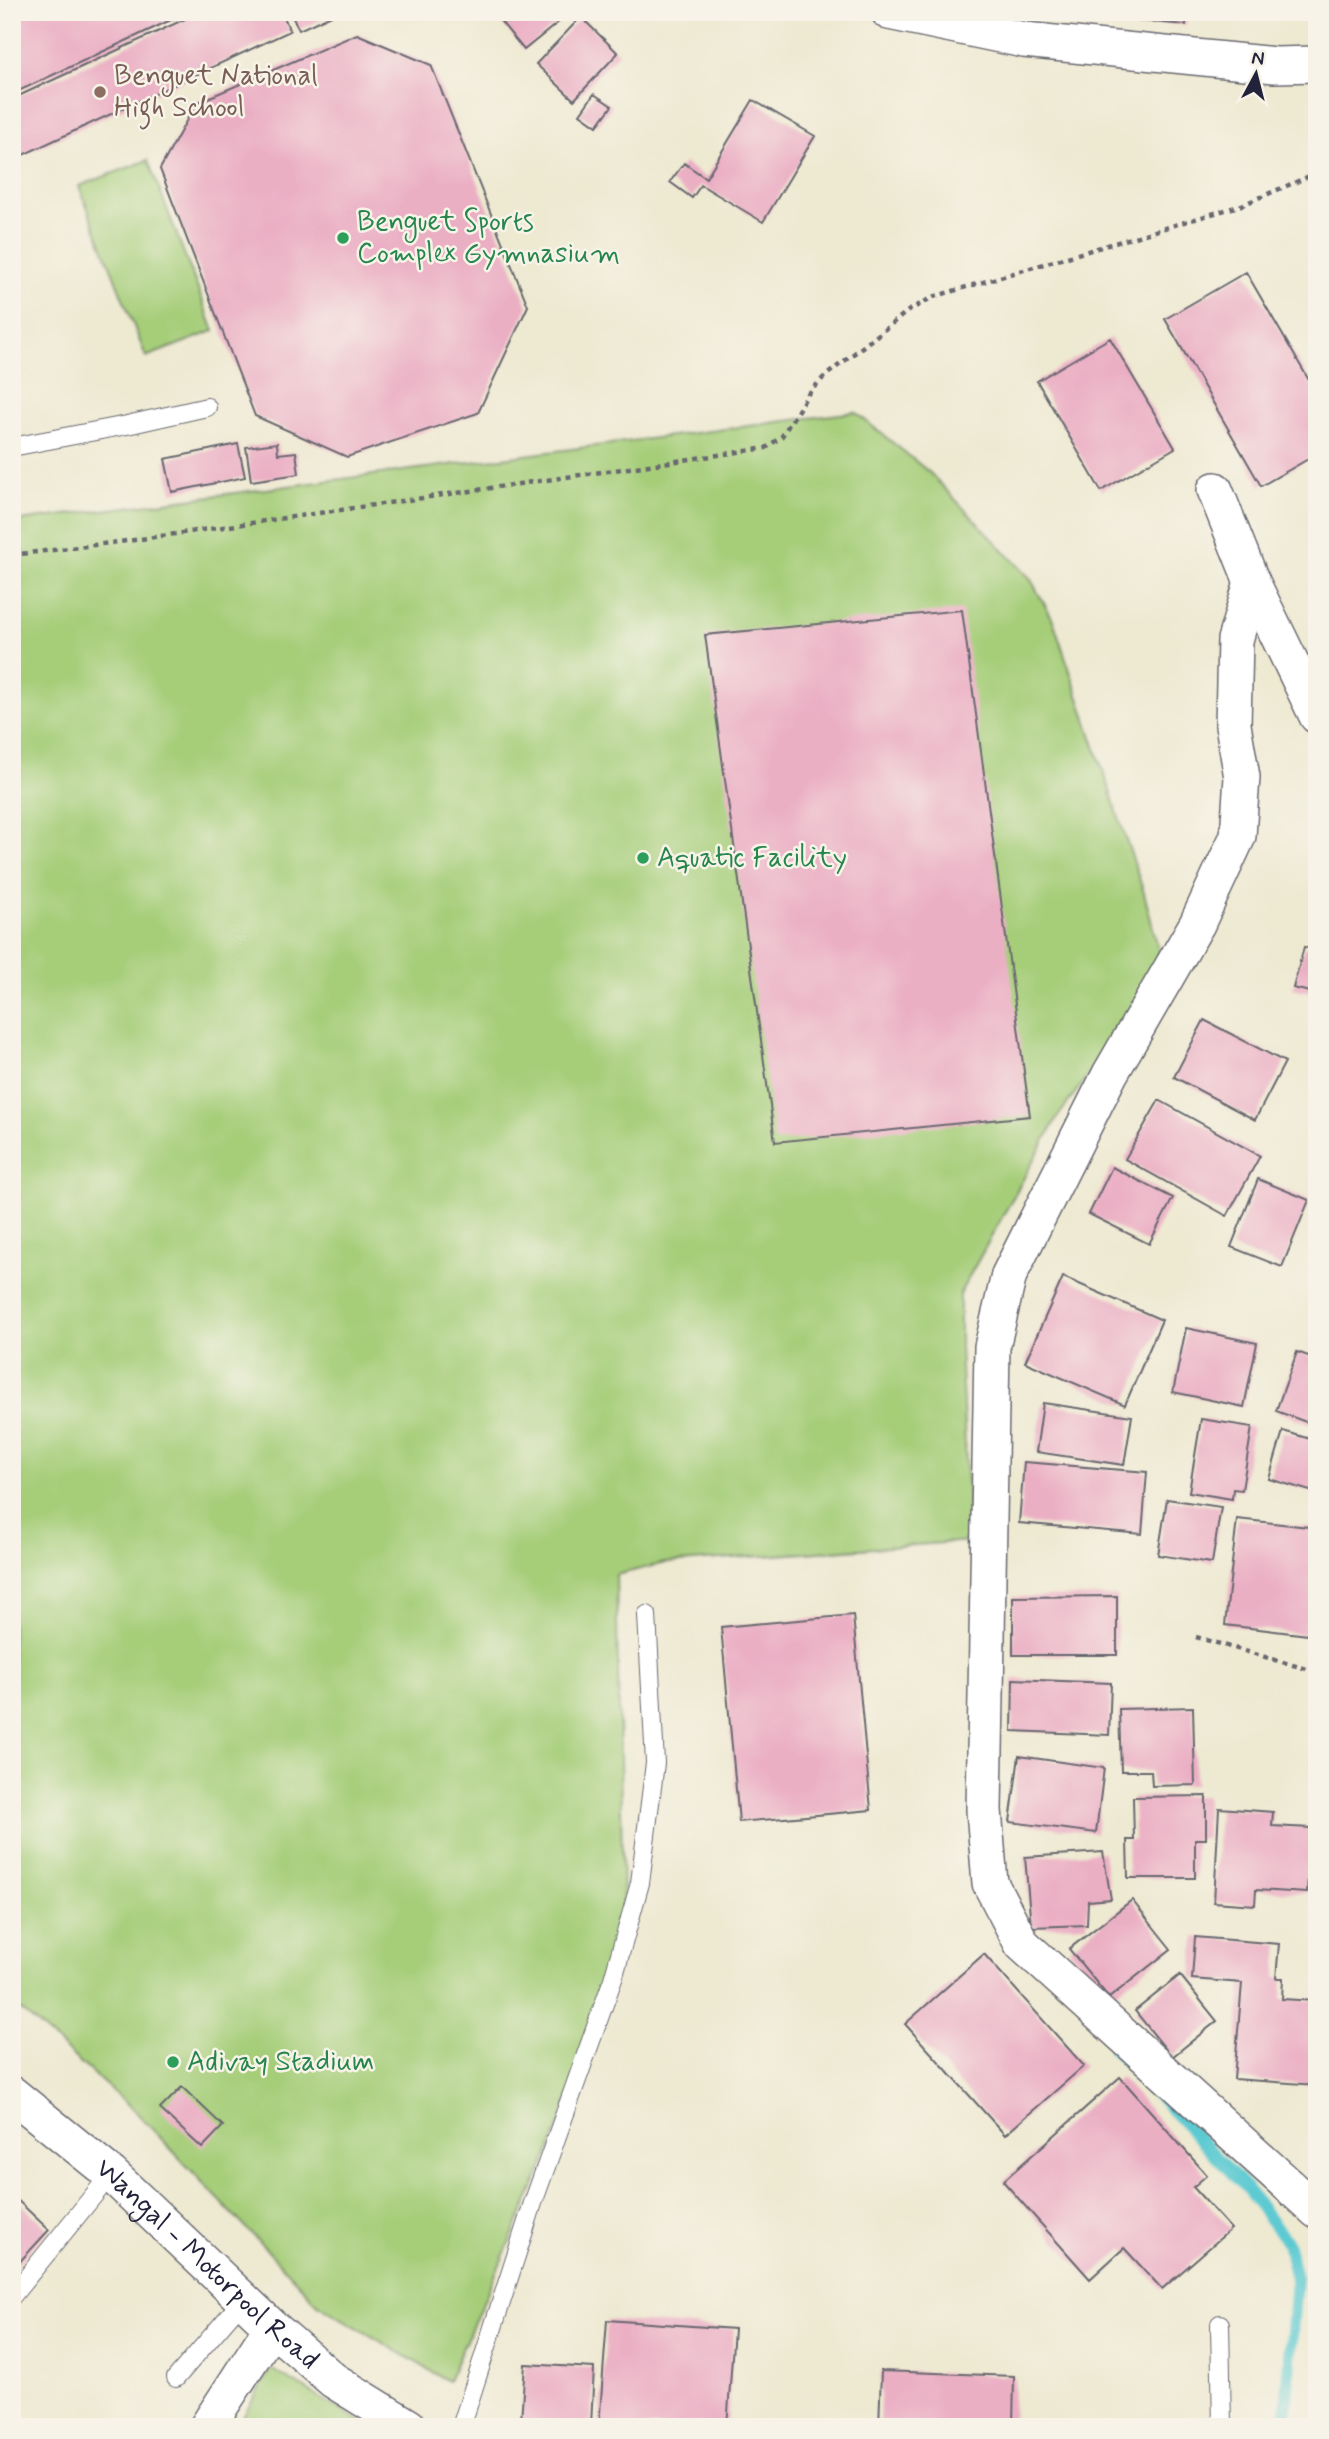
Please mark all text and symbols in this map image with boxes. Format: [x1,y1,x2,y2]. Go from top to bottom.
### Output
north arrow [1220,38,1290,108]
text: N [1250,45,1266,72]
place label: Benguet National High School [114,58,318,130]
marker: Benguet National High School [92,84,108,100]
place label: Benguet Sports Complex Gymnasium [357,204,620,273]
marker: Benguet Sports Complex Gymnasium [335,230,351,246]
place label: Aquatic Facility [657,840,847,877]
marker: Aquatic Facility [635,850,651,866]
place label: Adivay Stadium [187,2044,374,2081]
marker: Adivay Stadium [165,2054,181,2070]
street label: Wangal - Motorpool Road [88,2150,327,2378]

